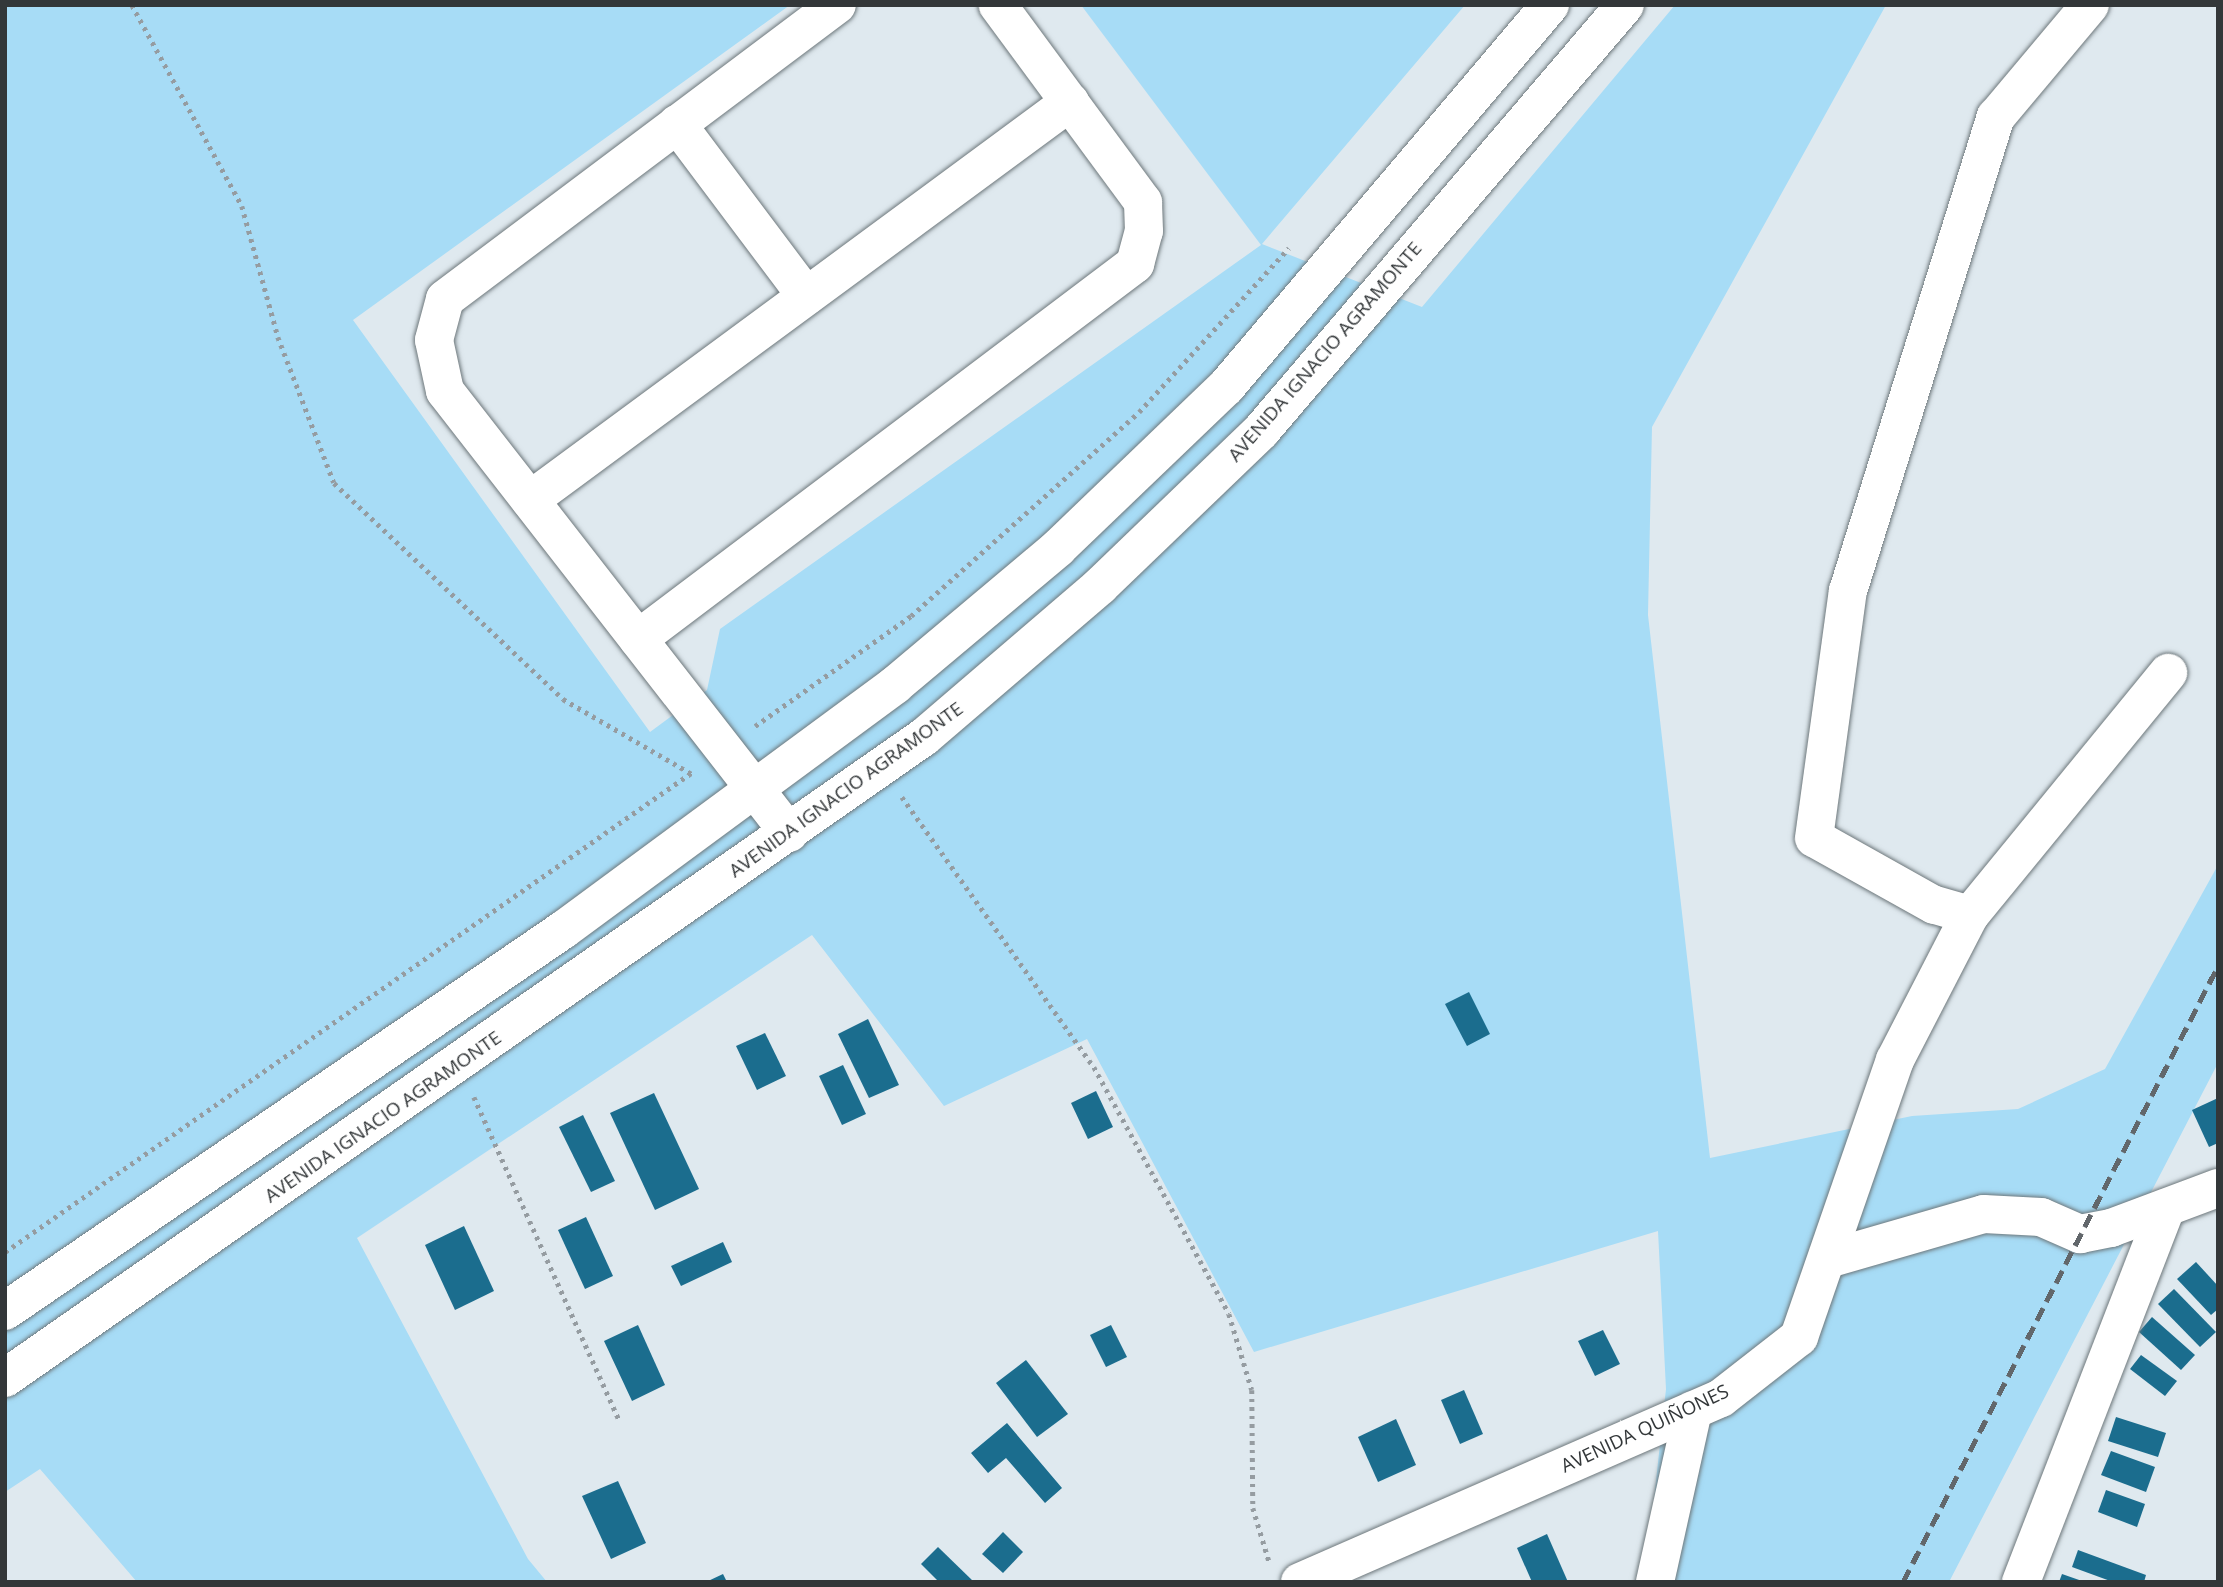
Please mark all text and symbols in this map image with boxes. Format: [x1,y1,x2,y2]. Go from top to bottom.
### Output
street label: AVENIDA IGNACIO AGRAMONTE [1223,238,1427,466]
street label: AVENIDA IGNACIO AGRAMONTE [725,697,967,883]
street label: AVENIDA IGNACIO AGRAMONTE [260,1026,506,1208]
street label: AVENIDA QUIÑONES [1557,1380,1733,1478]

